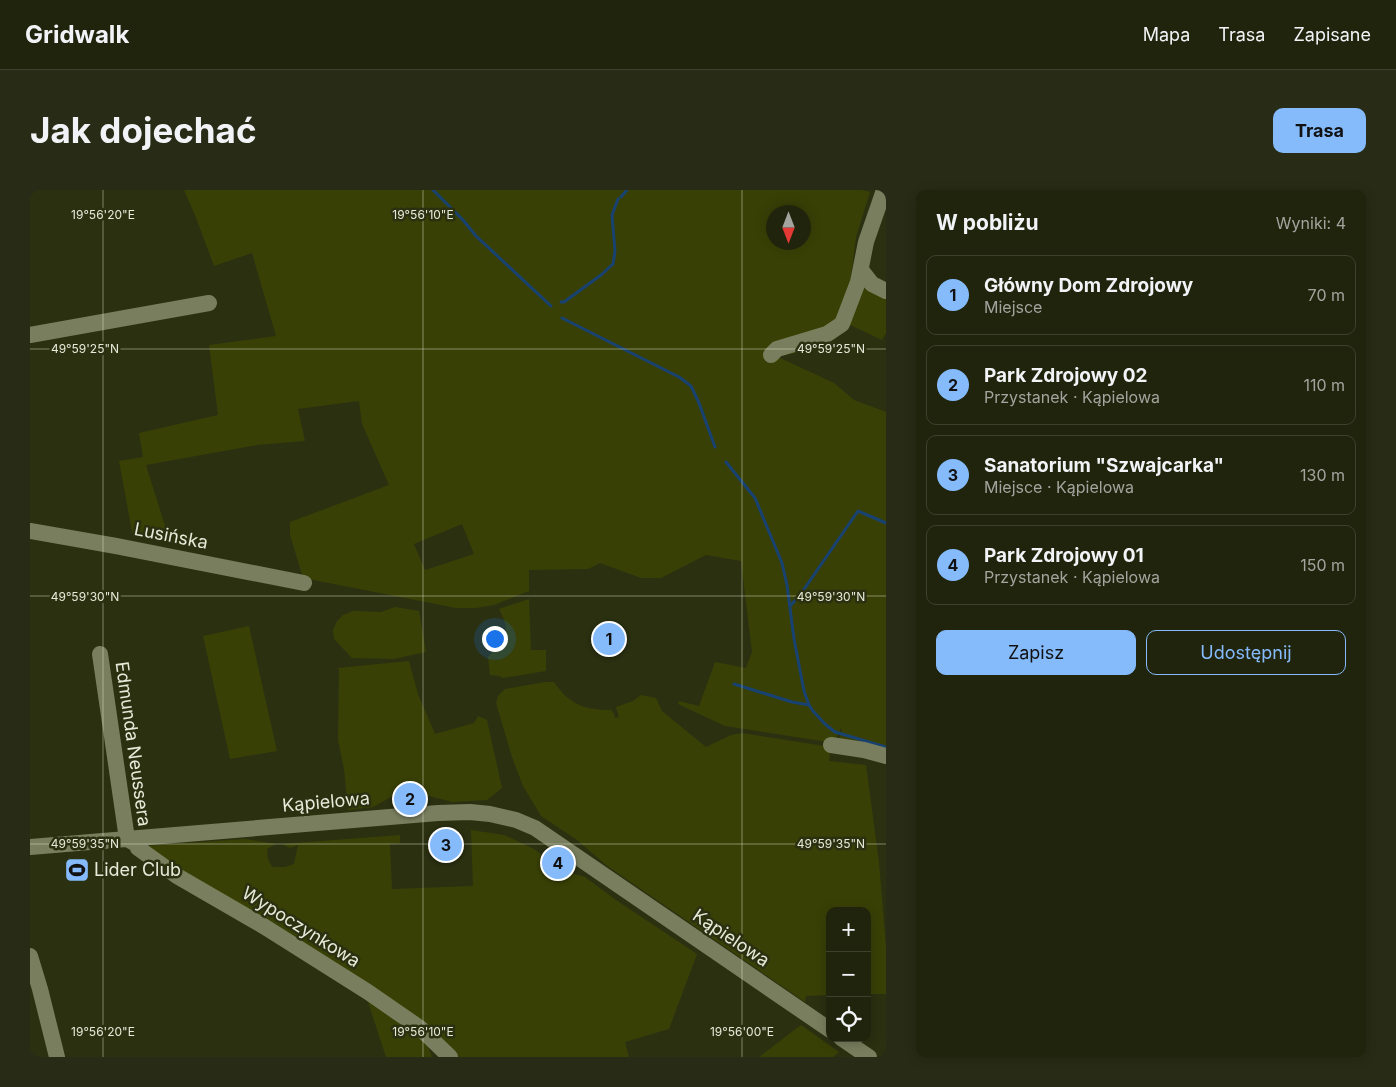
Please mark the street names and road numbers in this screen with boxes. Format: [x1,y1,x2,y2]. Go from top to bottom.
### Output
street label: Lusińska [132,518,210,553]
street label: Edmunda Neussera [112,660,155,828]
street label: Kąpielowa [281,787,371,816]
street label: Wypoczynkowa [238,882,364,971]
street label: Kąpielowa [689,904,774,971]

